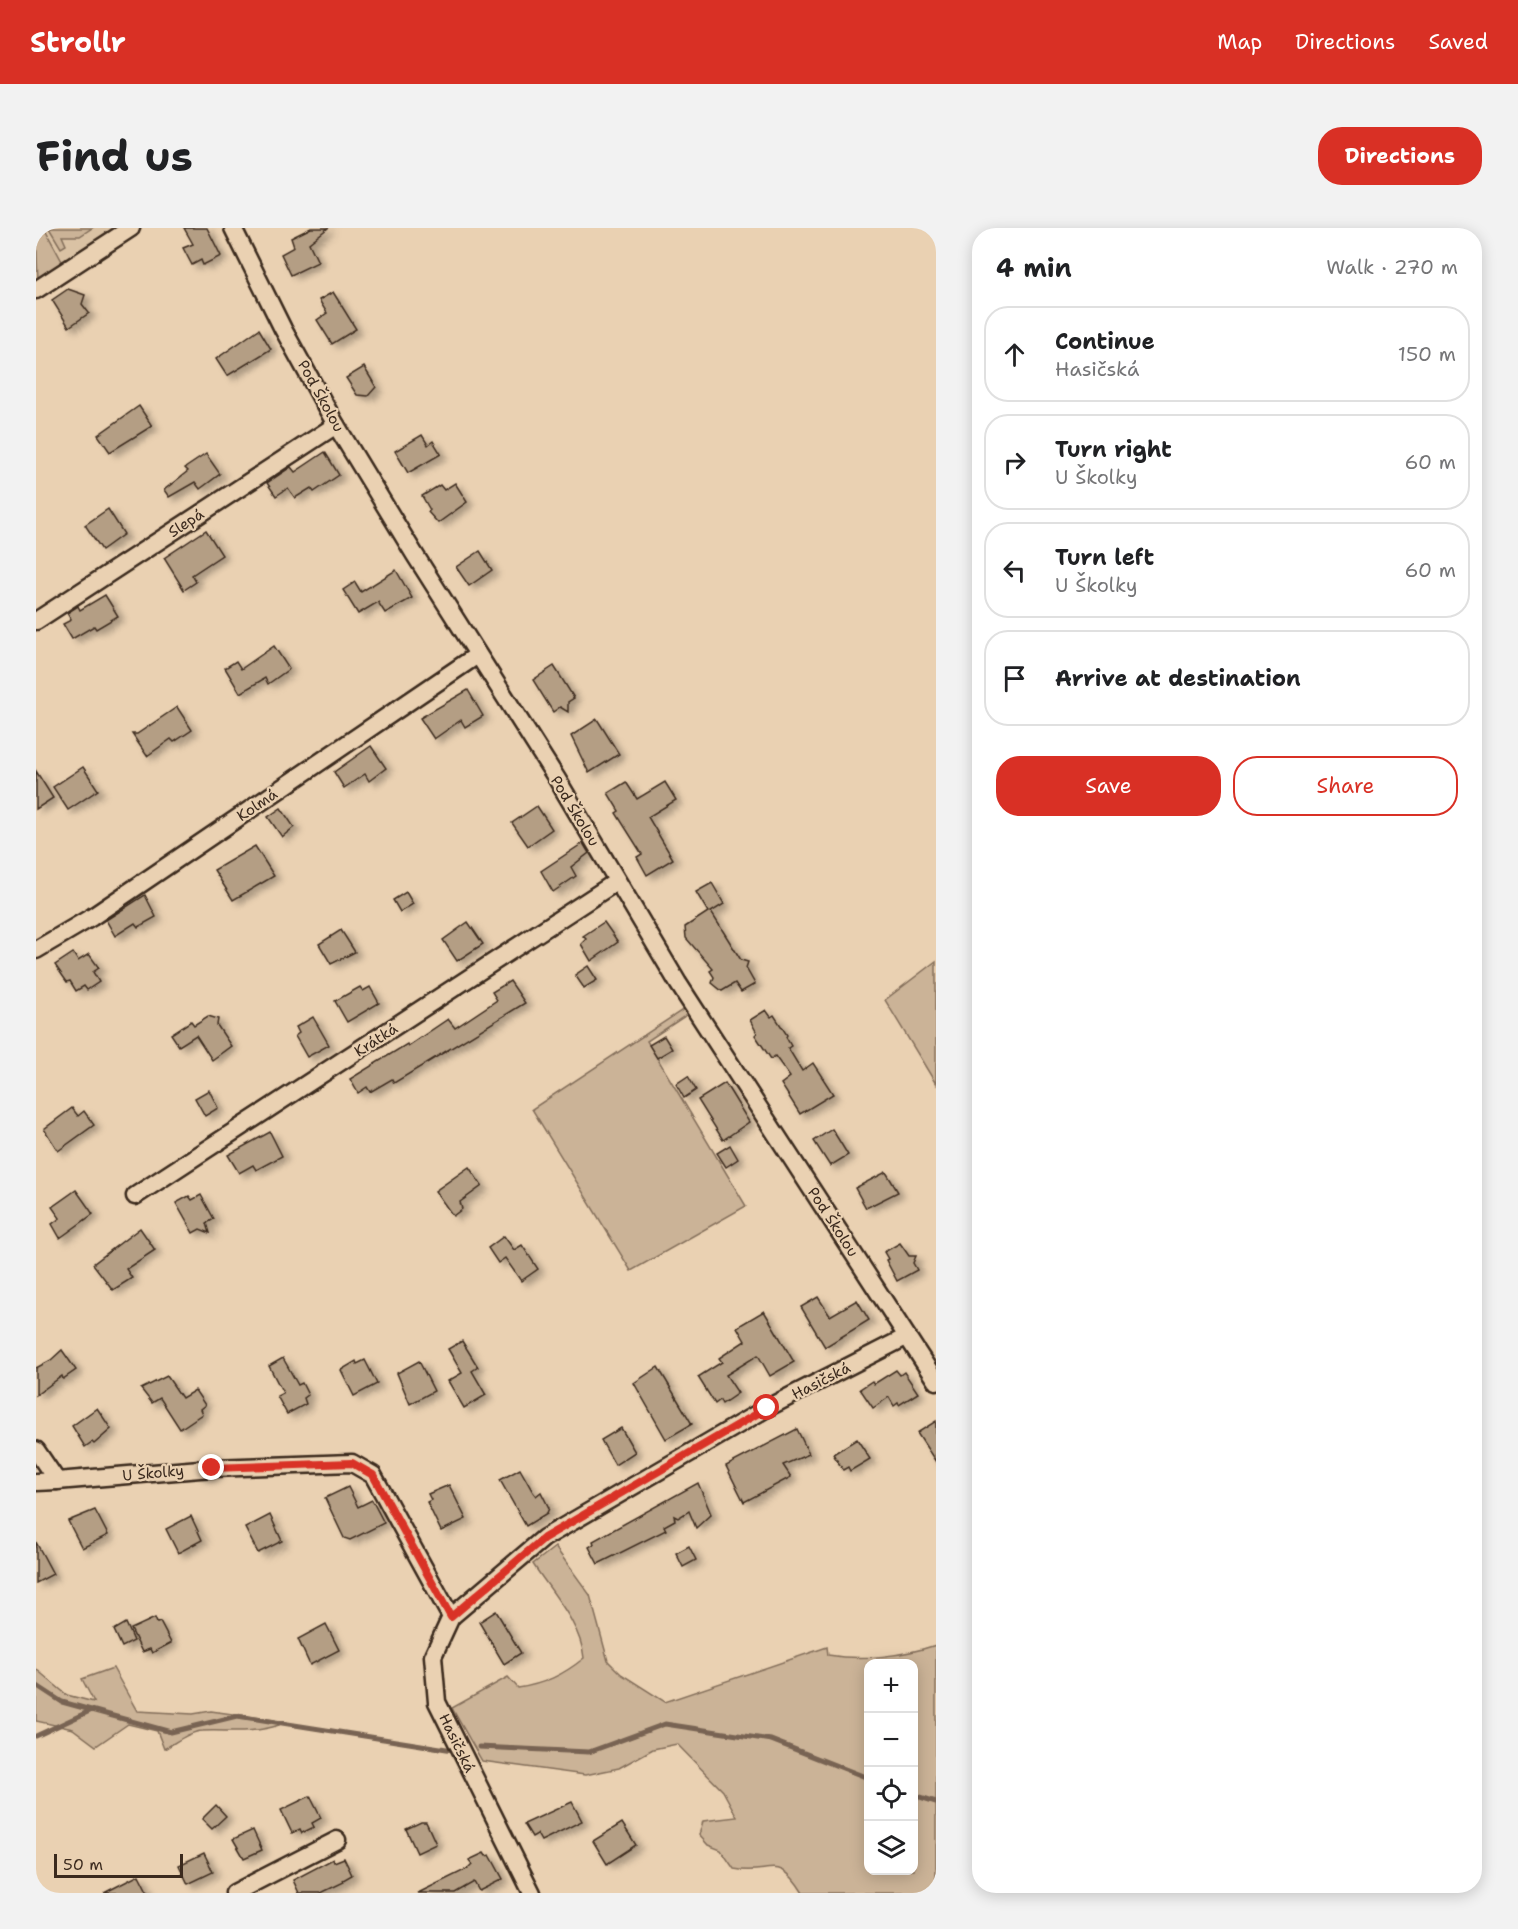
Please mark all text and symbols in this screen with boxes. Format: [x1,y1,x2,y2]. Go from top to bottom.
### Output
text: Strollr [30,23,126,61]
text: Map [1217,28,1262,56]
text: Directions [1295,28,1395,56]
text: Saved [1428,28,1488,56]
button: Directions [1318,127,1482,185]
text: Find us [36,128,193,184]
text: 4 min [996,250,1072,285]
text: Walk · 270 m [1326,254,1458,280]
text: Continue [1055,327,1155,356]
icon: ahead [998,338,1031,371]
text: 150 m [1398,341,1456,367]
street label: Pod Školou [293,356,350,435]
text: Hasičská [1055,356,1139,382]
text: Turn right [1055,435,1172,464]
icon: right [998,446,1031,479]
text: 60 m [1404,449,1456,475]
text: U Školky [1055,464,1137,490]
street label: Slepá [164,504,208,542]
text: Turn left [1055,543,1154,572]
icon: left [998,554,1031,587]
text: 60 m [1404,557,1456,583]
text: U Školky [1055,572,1137,598]
icon: arrive [998,662,1031,695]
text: Arrive at destination [1055,664,1301,693]
button: Save [996,756,1221,816]
button: Share [1233,756,1458,816]
street label: Pod Školou [546,771,605,850]
street label: Kolmá [233,784,282,826]
street label: Krátká [350,1018,402,1062]
street label: Pod Školou [803,1183,864,1261]
street label: Hasičská [788,1357,854,1404]
route start [753,1394,779,1420]
route end [198,1454,224,1480]
street label: U Školky [121,1459,185,1486]
map controls [864,1659,918,1875]
button: + [864,1659,918,1713]
street label: Hasičská [434,1710,480,1776]
button: − [864,1713,918,1767]
button: locate [864,1767,918,1821]
button: layers [864,1821,918,1875]
scale bar [54,1851,183,1878]
text: 50 m [63,1854,103,1875]

